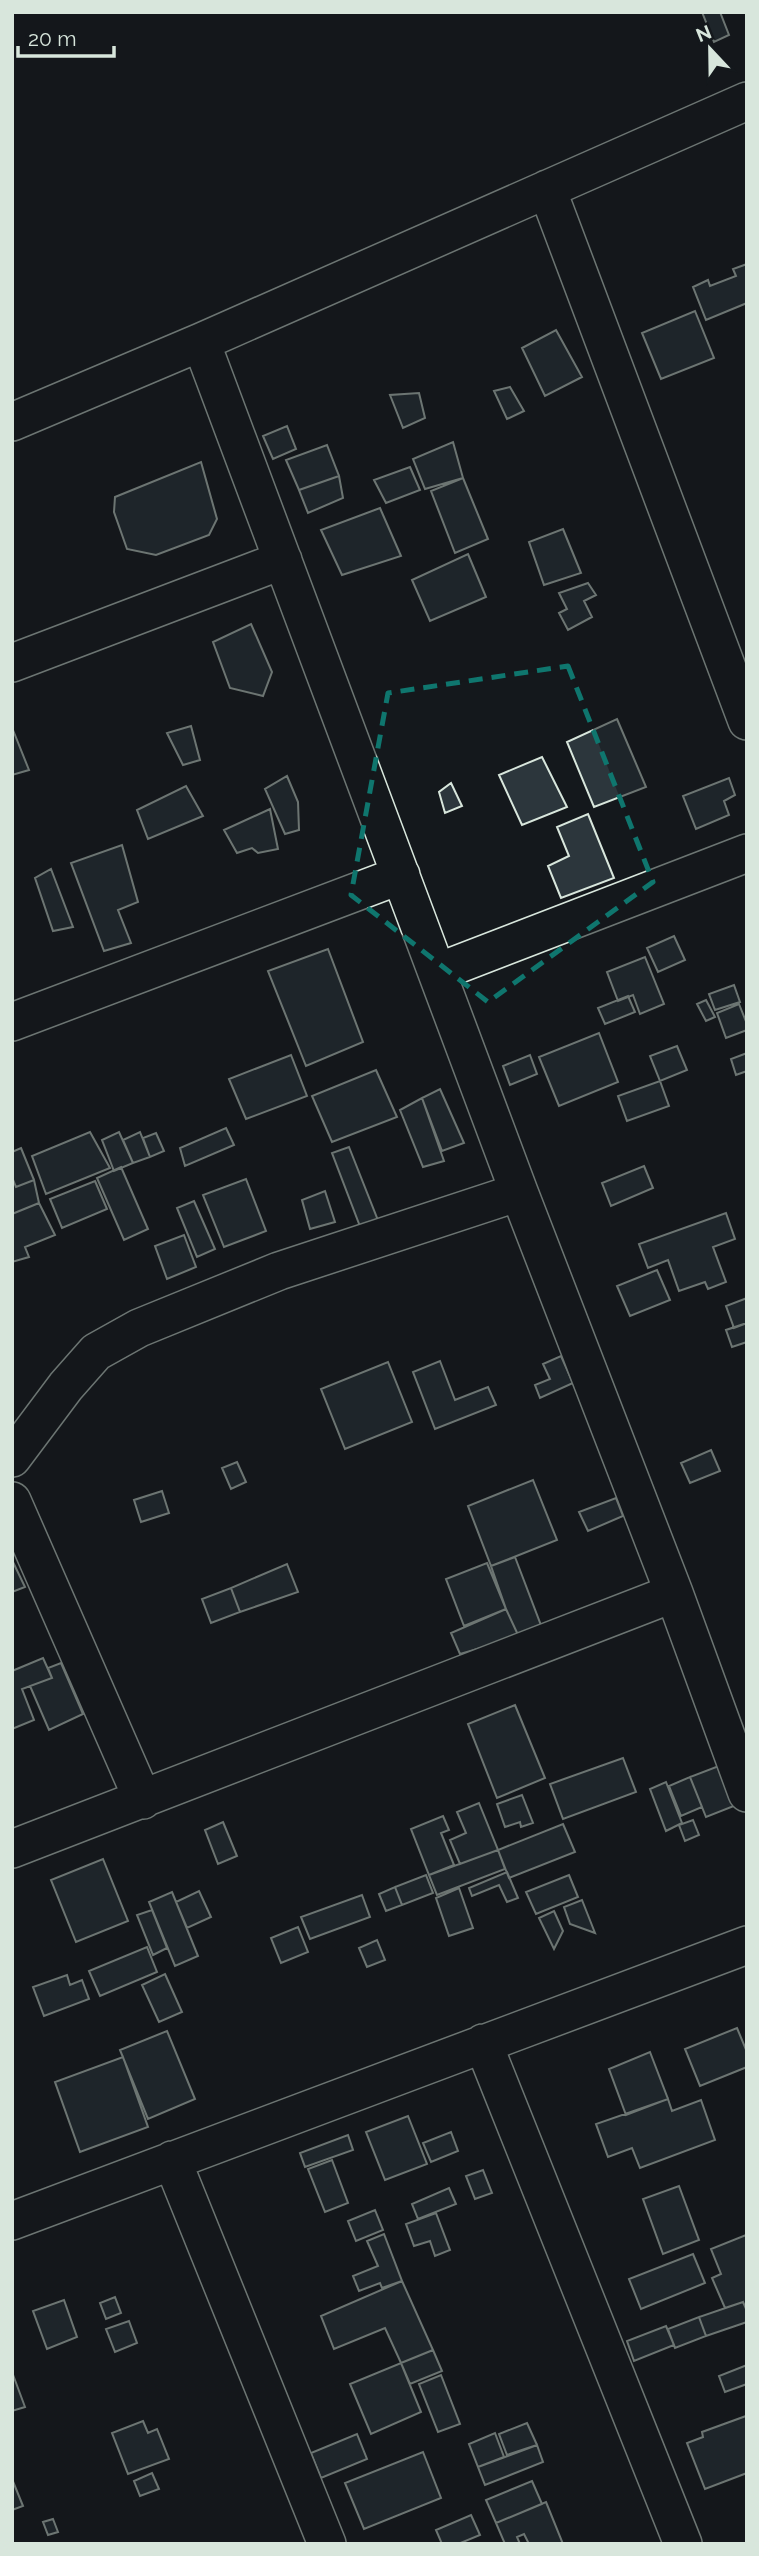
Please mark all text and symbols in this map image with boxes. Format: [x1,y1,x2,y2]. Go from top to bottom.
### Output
scale bar [18,14,114,58]
north arrow [675,14,745,84]
text: N [693,20,714,46]
text: 20 m [28,26,76,51]

